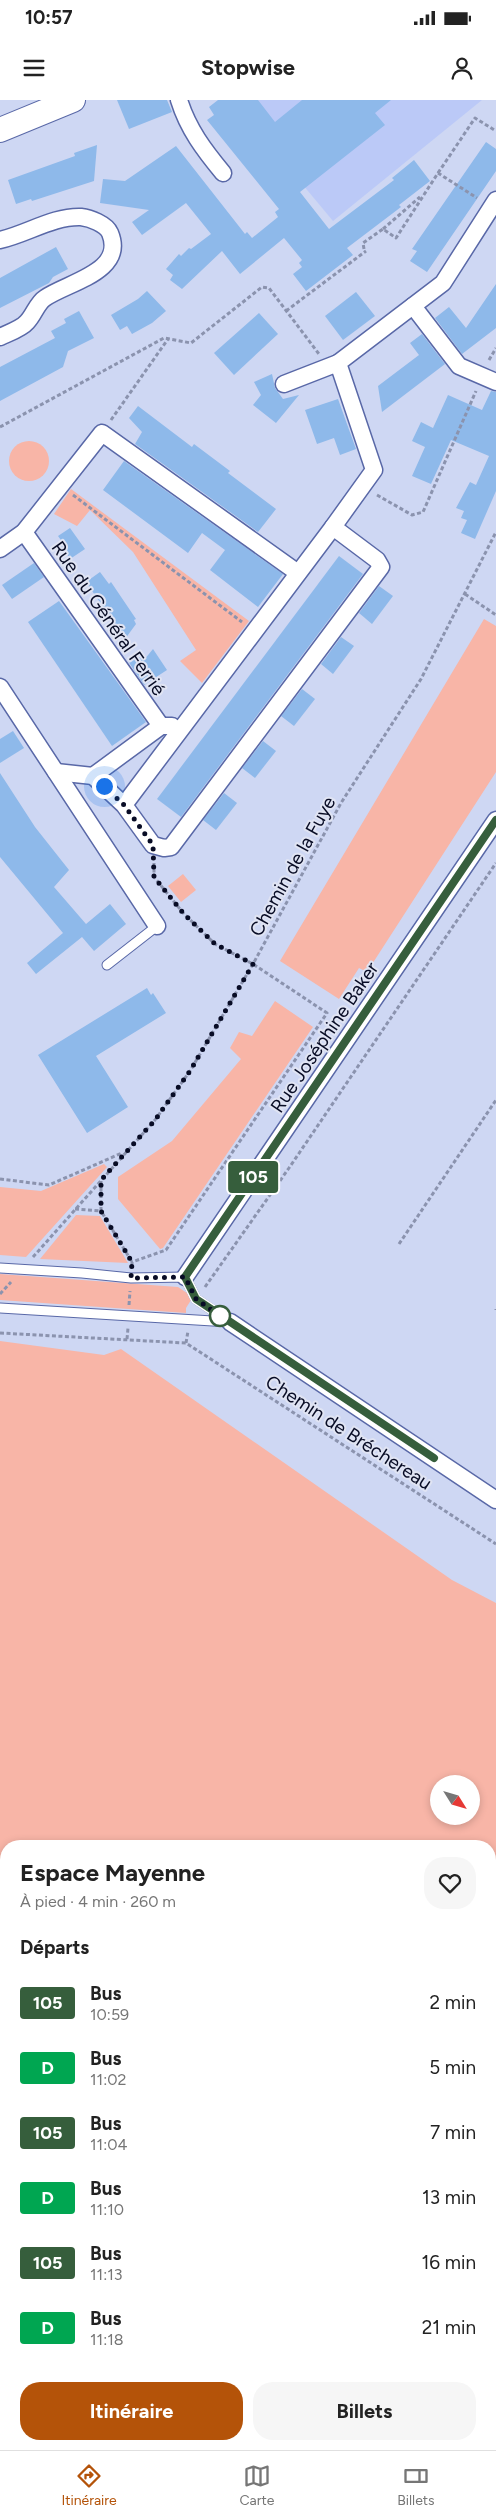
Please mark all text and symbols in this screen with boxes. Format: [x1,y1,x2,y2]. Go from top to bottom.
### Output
text: 10:57 [25,6,73,29]
icon: menu [20,54,48,82]
text: Stopwise [201,54,295,81]
icon: person [448,54,476,82]
street label: Rue du Général Ferrié [47,537,171,700]
your location [92,774,117,799]
street label: Chemin de la Fuye [245,792,340,940]
street label: Rue Joséphine Baker [265,957,384,1117]
line badge: 105 [224,1161,282,1193]
text: 105 [238,1166,268,1188]
unlabelled marker [209,1305,231,1327]
street label: Chemin de Bréchereau [261,1370,436,1495]
north arrow [430,1775,480,1825]
map controls [430,1775,480,1825]
button: heart [424,1857,476,1909]
text: Espace Mayenne [20,1858,205,1887]
text: À pied · 4 min · 260 m [20,1892,176,1911]
text: Départs [20,1936,89,1959]
text: Bus [90,1982,121,2005]
text: 2 min [430,1991,476,2014]
text: 105 [33,1992,62,2014]
text: 10:59 [90,2005,129,2024]
text: Bus [90,2047,121,2070]
text: 5 min [429,2056,476,2079]
text: D [41,2057,54,2079]
text: 11:02 [90,2070,126,2089]
text: Bus [90,2112,121,2135]
text: 7 min [430,2121,476,2144]
text: 105 [33,2122,62,2144]
text: 11:04 [90,2135,127,2154]
text: Bus [90,2177,121,2200]
text: 13 min [422,2186,476,2209]
text: D [41,2187,54,2209]
text: 11:10 [90,2200,124,2219]
text: Bus [90,2242,121,2265]
text: 16 min [422,2251,476,2274]
text: 105 [33,2252,62,2274]
text: 11:13 [90,2265,123,2284]
text: Bus [90,2307,121,2330]
text: 21 min [422,2316,476,2339]
text: D [41,2317,54,2339]
text: 11:18 [90,2330,124,2349]
button: Itinéraire [20,2382,243,2440]
button: Billets [253,2382,476,2440]
tab: Itinéraire [61,2462,117,2509]
tab: Carte [240,2462,274,2509]
tab: Billets [397,2462,435,2509]

